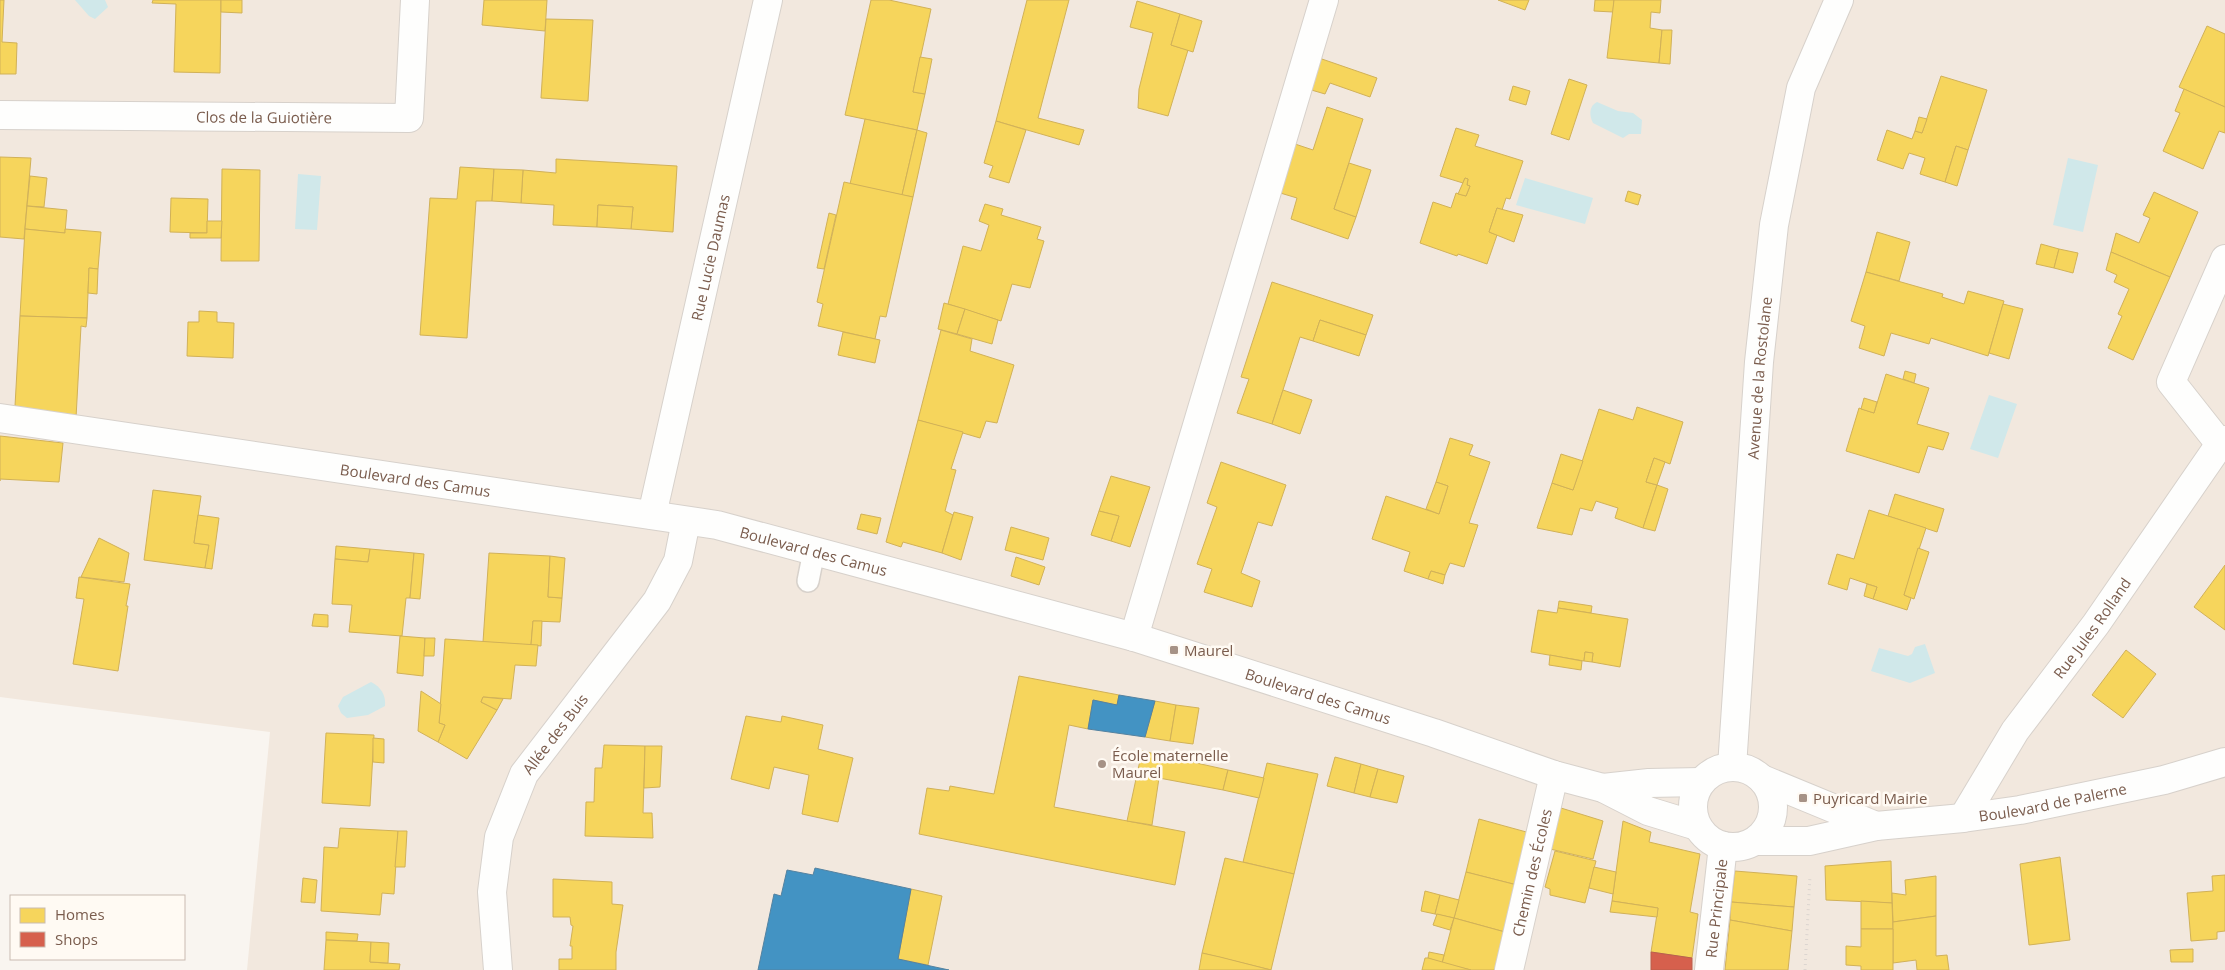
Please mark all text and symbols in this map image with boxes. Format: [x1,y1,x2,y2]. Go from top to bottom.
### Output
street label: Clos de la Guiotière [196,106,332,127]
street label: Rue Lucie Daumas [686,192,734,323]
street label: Avenue de la Rostolane [1743,296,1776,460]
street label: Boulevard des Camus [339,459,492,501]
street label: Boulevard des Camus [738,522,890,580]
street label: Rue Jules Rolland [2048,574,2135,682]
place label: Maurel [1184,640,1233,660]
marker: Maurel [1168,644,1180,656]
street label: Boulevard des Camus [1243,663,1394,729]
street label: Allée des Buis [517,690,592,778]
place label: École maternelle Maurel [1112,745,1228,782]
marker: École maternelle Maurel [1096,758,1108,770]
street label: Boulevard de Palerne [1977,778,2128,826]
place label: Puyricard Mairie [1813,788,1927,808]
marker: Puyricard Mairie [1797,792,1809,804]
street label: Chemin des Écoles [1507,807,1556,938]
street label: Rue Principale [1700,858,1731,959]
legend [10,895,185,960]
text: Homes [55,904,105,924]
text: Shops [55,929,98,949]

